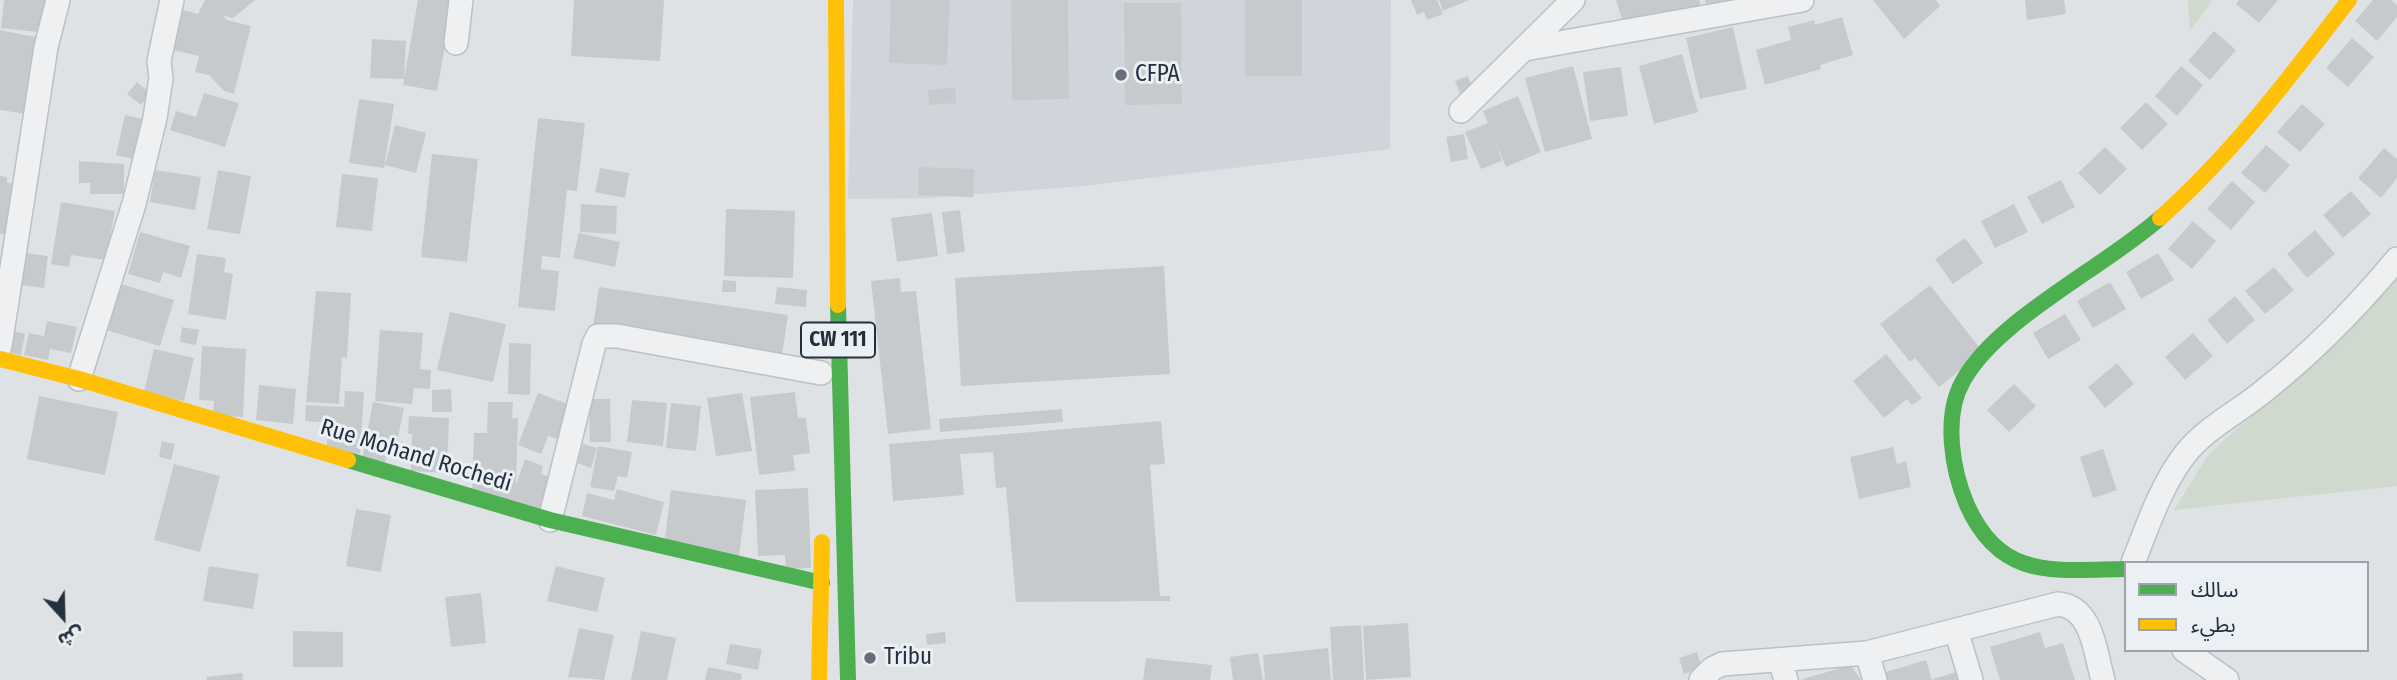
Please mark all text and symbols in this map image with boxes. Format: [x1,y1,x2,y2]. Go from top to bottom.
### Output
place label: CFPA [1135,61,1180,89]
marker: CFPA [1113,67,1129,83]
road number: CW 111 [801,322,875,358]
street label: Rue Mohand Rochedi [317,414,515,498]
legend [2124,561,2369,652]
text: سالك [2191,577,2238,603]
north arrow [28,582,98,652]
text: بطيء [2191,612,2236,638]
text: ش [55,621,87,652]
place label: Tribu [884,644,932,672]
marker: Tribu [862,650,878,666]

